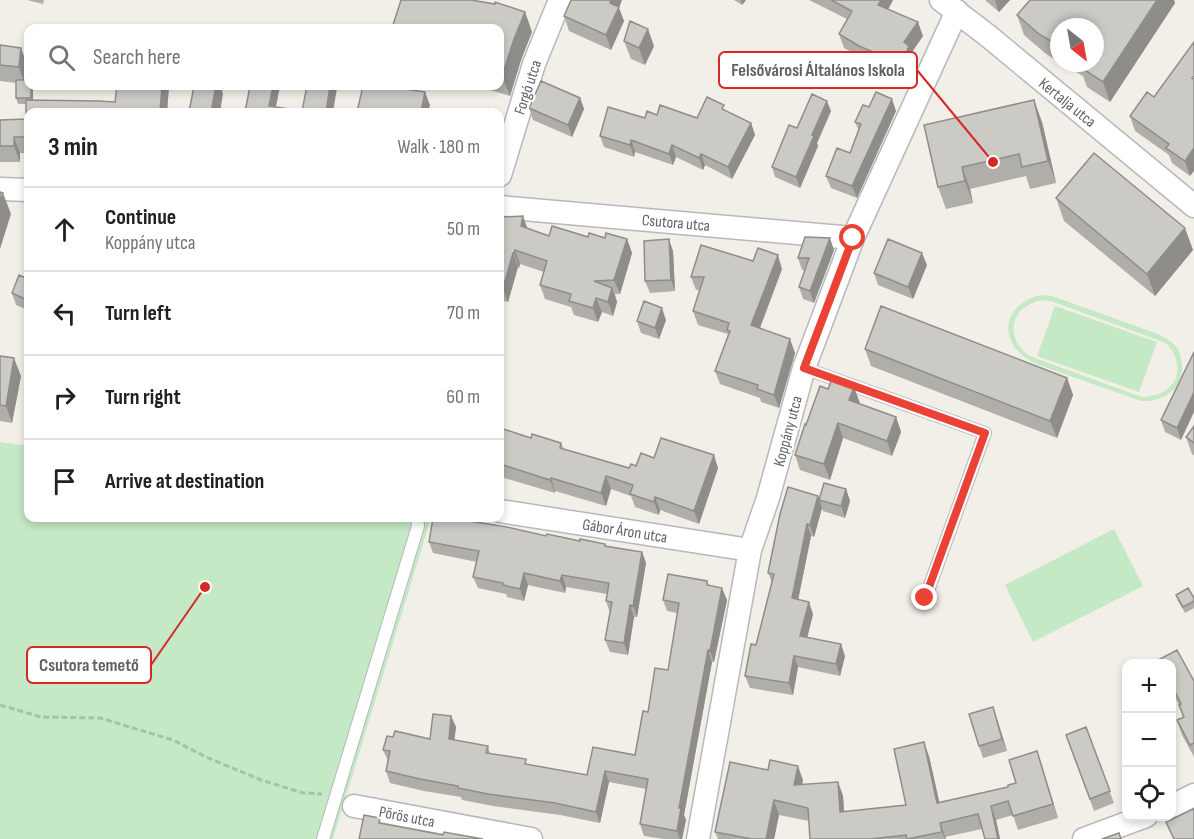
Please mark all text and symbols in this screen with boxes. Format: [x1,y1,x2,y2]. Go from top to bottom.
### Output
north arrow [1050,18,1104,72]
search box [24,24,504,90]
icon: search [45,41,78,74]
text: Search here [93,44,180,71]
callout: Felsővárosi Általános Iskola [719,52,917,88]
street label: Forgó utca [511,58,546,117]
text: Felsővárosi Általános Iskola [731,60,905,81]
street label: Kertalja utca [1035,74,1099,132]
text: 3 min [48,132,98,163]
text: Walk · 180 m [397,135,480,159]
text: Continue [105,204,176,231]
street label: Csutora utca [641,211,711,236]
icon: ahead [48,213,81,246]
text: 50 m [447,217,480,241]
route start [839,224,865,250]
text: Koppány utca [105,231,195,255]
icon: left [48,297,81,330]
text: Turn left [105,300,171,327]
text: 70 m [447,301,480,325]
icon: right [48,381,81,414]
text: Turn right [105,384,181,411]
text: 60 m [446,385,480,409]
street label: Koppány utca [770,394,807,469]
icon: arrive [48,465,81,498]
text: Arrive at destination [105,468,264,495]
street label: Gábor Áron utca [581,515,669,548]
route end [911,584,937,610]
callout: Csutora temető [27,647,151,683]
text: Csutora temető [39,655,139,676]
map controls [1122,659,1176,821]
button: + [1122,659,1176,713]
button: − [1122,713,1176,767]
button: locate [1122,767,1176,821]
street label: Pörös utca [377,803,436,832]

